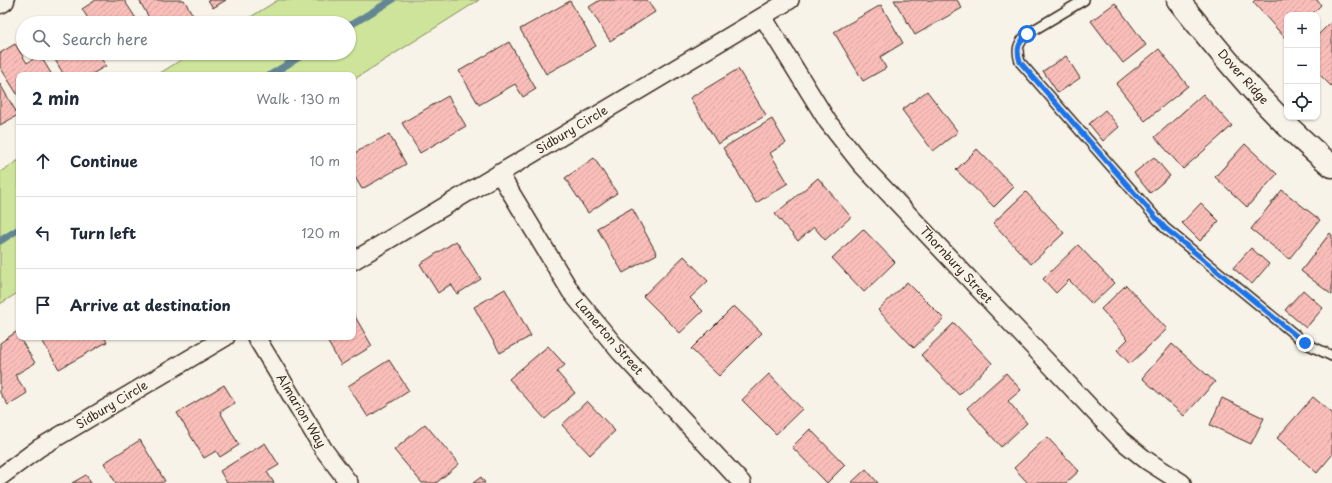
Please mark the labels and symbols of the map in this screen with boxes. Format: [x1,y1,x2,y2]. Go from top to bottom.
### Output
route start [1018,25,1036,43]
street label: Dover Ridge [1214,45,1274,108]
street label: Sidbury Circle [532,100,611,158]
street label: Thornbury Street [916,222,997,307]
street label: Lamerton Street [572,294,648,378]
route end [1296,334,1314,352]
street label: Almarion Way [273,370,331,451]
street label: Sidbury Circle [72,375,151,433]

